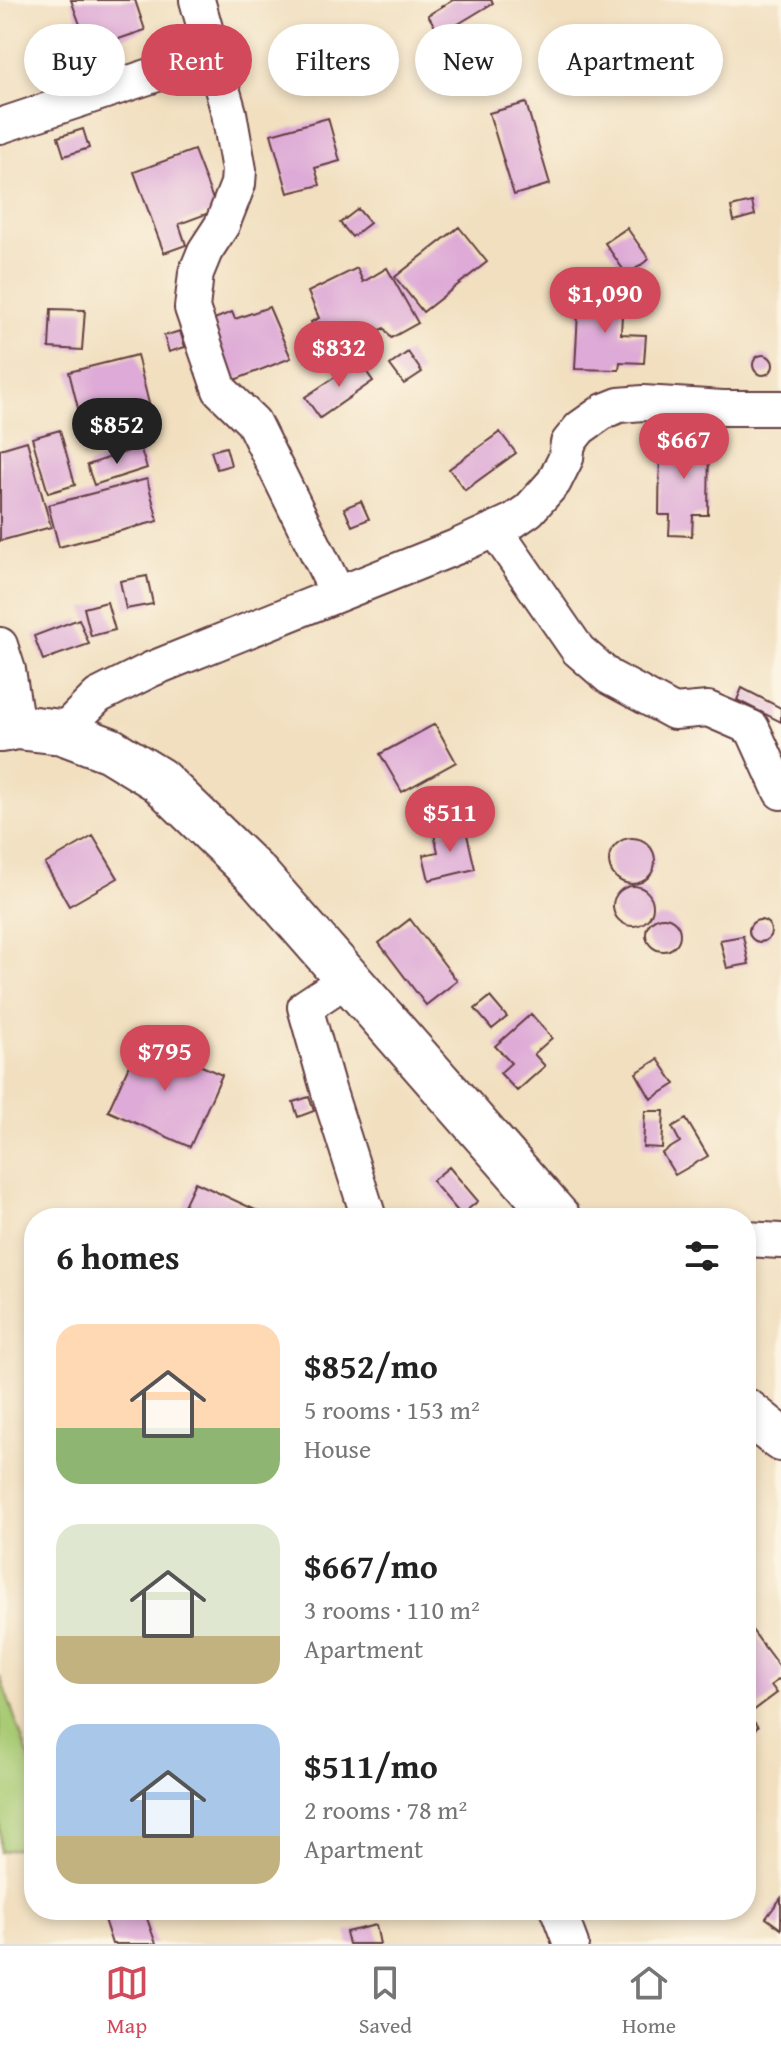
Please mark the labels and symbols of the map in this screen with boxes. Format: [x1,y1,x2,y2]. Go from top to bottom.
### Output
pin: $1,090 [540,267,670,335]
pin: $832 [292,321,386,389]
pin: $852 [70,398,164,466]
pin: $667 [637,413,731,481]
pin: $511 [403,786,497,854]
pin: $795 [118,1025,212,1093]

